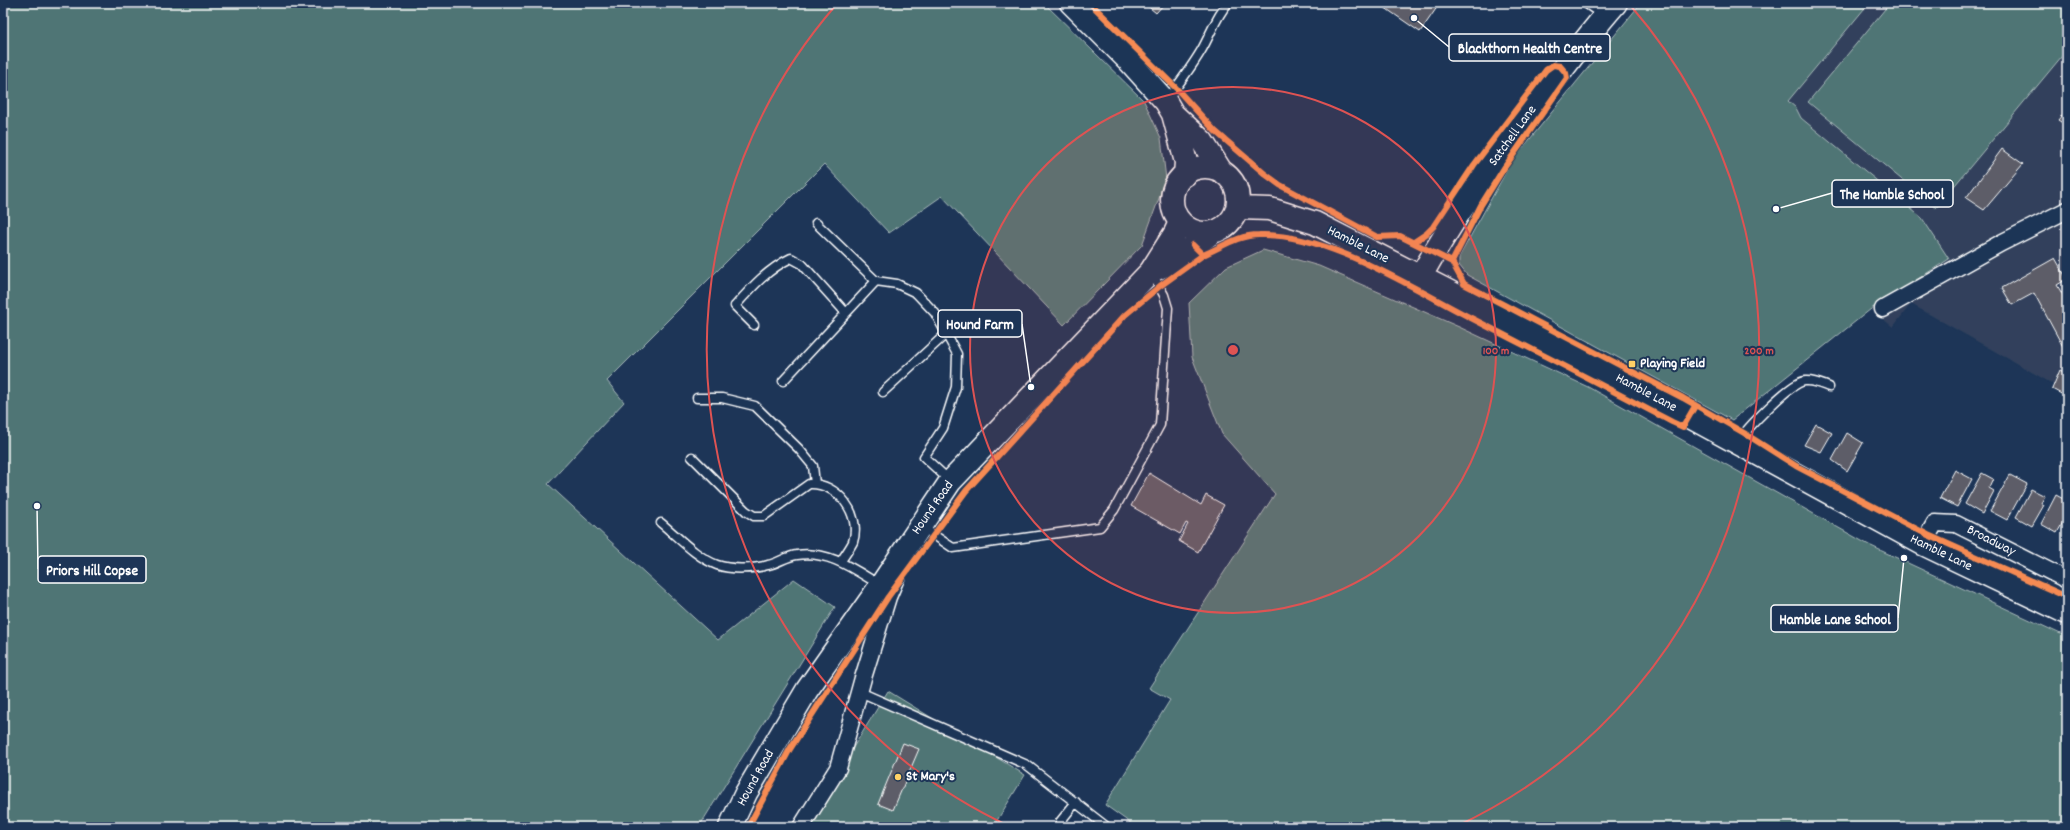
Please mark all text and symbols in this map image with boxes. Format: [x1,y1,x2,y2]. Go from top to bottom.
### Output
callout: Blackthorn Health Centre [1449,34,1610,61]
text: Blackthorn Health Centre [1458,39,1603,61]
street label: Satchell Lane [1484,101,1542,171]
callout: The Hamble School [1832,180,1953,207]
text: The Hamble School [1840,185,1945,207]
street label: Hamble Lane [1324,221,1392,269]
callout: Hound Farm [938,310,1022,337]
text: Hound Farm [946,315,1014,337]
centre of rings [1226,343,1240,357]
text: 100 m [1483,343,1509,360]
text: 200 m [1744,343,1774,360]
place label: Playing Field [1640,354,1706,374]
marker: Playing Field [1627,359,1637,369]
street label: Hamble Lane [1612,368,1680,418]
street label: Hound Road [907,477,959,539]
street label: Broadway [1963,520,2019,562]
street label: Hamble Lane [1906,529,1976,577]
callout: Priors Hill Copse [38,556,146,583]
text: Priors Hill Copse [46,561,138,583]
callout: Hamble Lane School [1771,605,1898,632]
text: Hamble Lane School [1779,610,1891,632]
street label: Hound Road [732,746,780,810]
place label: St Mary's [906,767,955,787]
marker: St Mary's [893,772,903,782]

